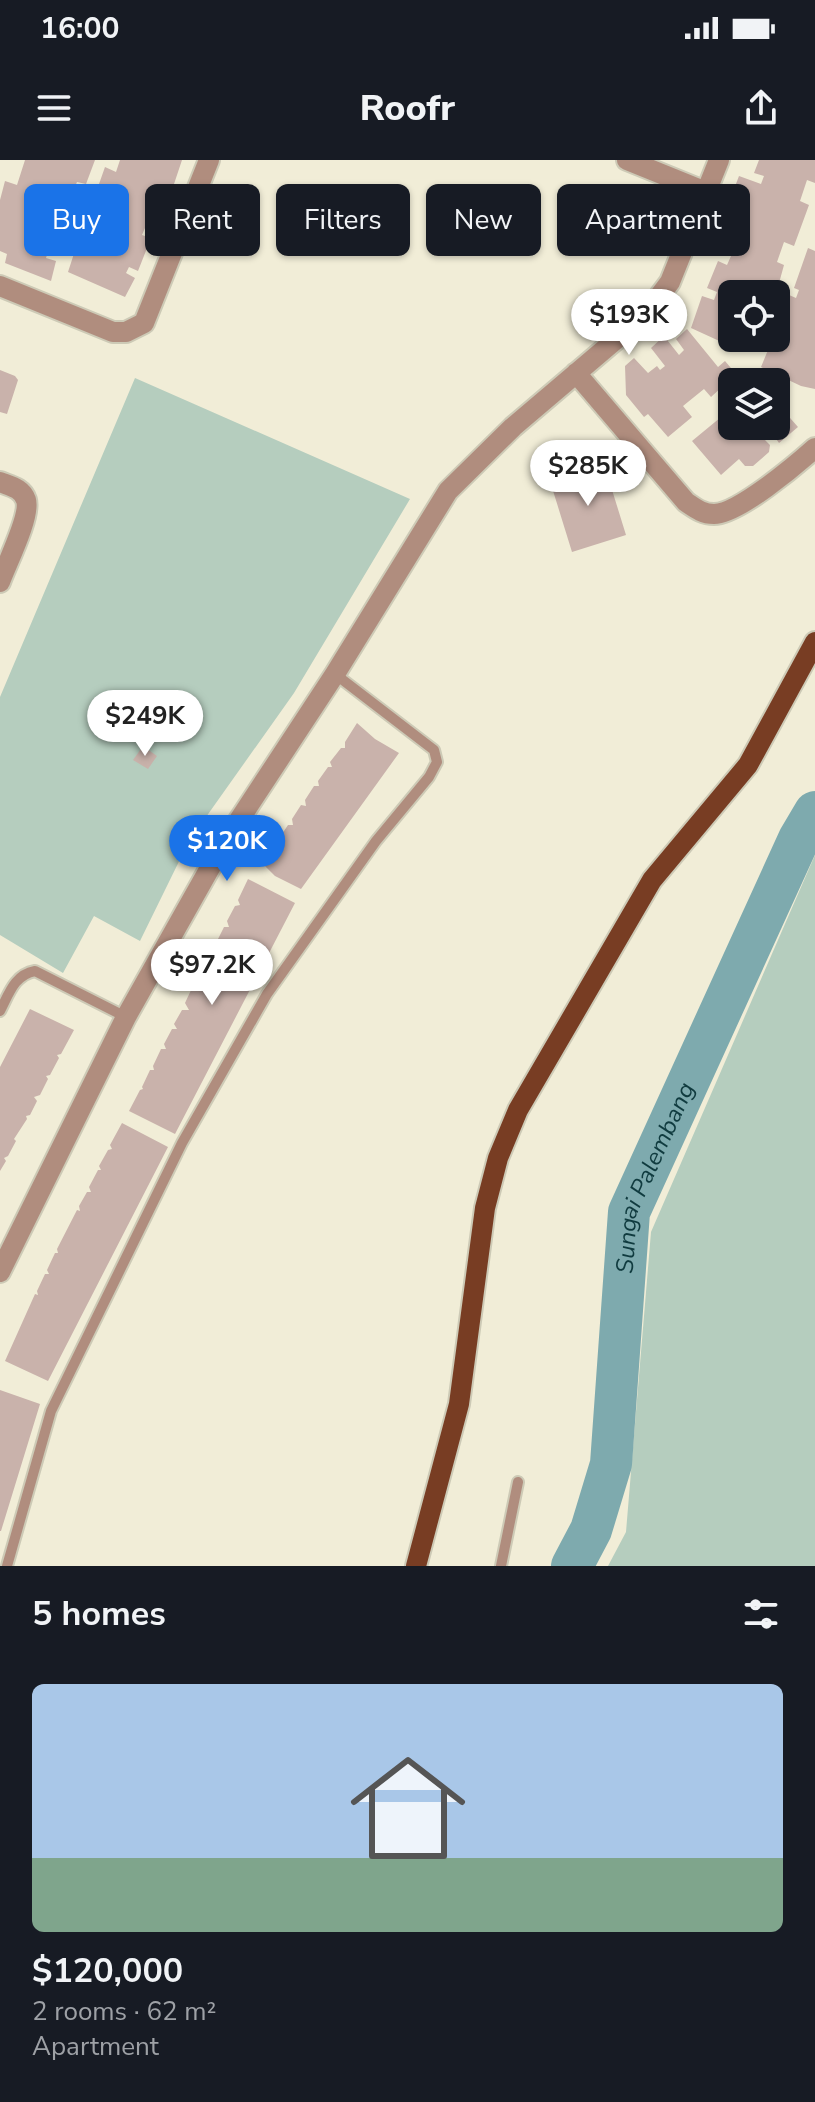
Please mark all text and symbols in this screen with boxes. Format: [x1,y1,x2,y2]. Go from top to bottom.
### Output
text: 16:00 [40,8,119,49]
text: Roofr [360,84,455,133]
icon: menu [32,86,76,130]
icon: share [739,86,783,130]
chip: Buy [24,184,129,256]
chip: Rent [145,184,260,256]
chip: Filters [276,184,410,256]
chip: New [426,184,541,256]
chip: Apartment [557,184,750,256]
map controls [718,280,790,440]
button: locate [718,280,790,352]
pin: $193K [573,289,685,357]
text: $193K [589,297,669,332]
button: layers [718,368,790,440]
pin: $285K [532,440,644,508]
text: $285K [548,448,628,483]
pin: $249K [89,690,201,758]
text: $249K [105,698,185,733]
pin: $120K [171,815,283,883]
text: $120K [187,823,267,858]
pin: $97.2K [147,939,277,1007]
text: $97.2K [169,947,255,982]
water label: Sungai Palembang [609,1077,702,1275]
text: 5 homes [32,1591,166,1637]
icon: filters [739,1592,783,1636]
icon: home [336,1736,480,1880]
text: $120,000 [32,1948,183,1994]
text: 2 rooms · 62 m² [32,1994,216,2029]
text: Apartment [32,2029,159,2064]

